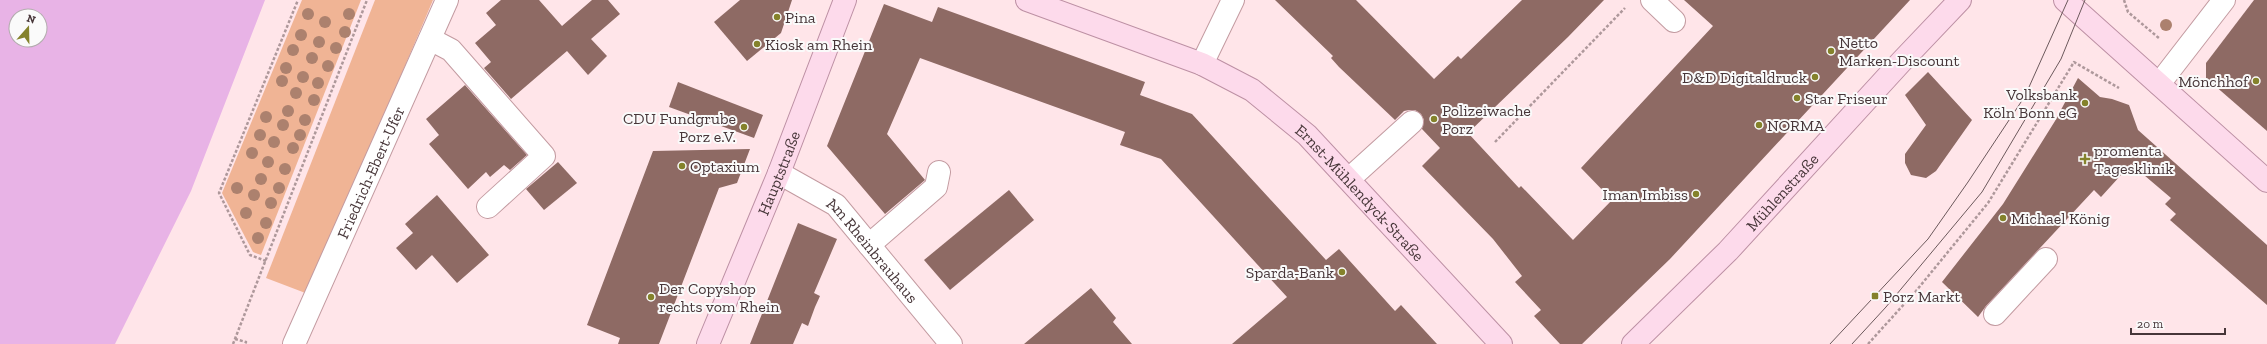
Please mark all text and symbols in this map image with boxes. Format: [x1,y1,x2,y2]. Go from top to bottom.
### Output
north arrow [8,8,48,48]
place label: Pina [785,8,816,27]
text: N [25,12,38,27]
marker: Pina [772,12,782,22]
place label: Netto Marken-Discount [1839,33,1960,70]
place label: Kiosk am Rhein [765,35,873,54]
marker: Kiosk am Rhein [752,39,762,49]
marker: Netto Marken-Discount [1826,46,1836,56]
place label: D&D Digitaldruck [1682,68,1808,87]
marker: D&D Digitaldruck [1810,72,1820,82]
place label: Mönchhof [2178,72,2250,91]
marker: Mönchhof [2251,76,2261,86]
place label: Volksbank Köln Bonn eG [1983,85,2078,122]
place label: Star Friseur [1805,89,1888,108]
marker: Star Friseur [1792,93,1802,103]
marker: Volksbank Köln Bonn eG [2080,98,2090,108]
place label: Polizeiwache Porz [1442,101,1531,138]
street label: Friedrich-Ebert-Ufer [333,103,409,242]
place label: CDU Fundgrube Porz e.V. [623,109,736,146]
marker: Polizeiwache Porz [1429,114,1439,124]
place label: NORMA [1767,116,1825,135]
street label: Ernst-Mühlendyck-Straße [1291,120,1428,265]
marker: NORMA [1754,120,1764,130]
marker: CDU Fundgrube Porz e.V. [739,122,749,132]
street label: Hauptstraße [754,128,804,218]
place label: promenta Tagesklinik [2094,141,2174,178]
street label: Mühlenstraße [1742,150,1823,235]
marker: promenta Tagesklinik [2079,153,2091,165]
place label: Optaxium [690,157,760,176]
marker: Optaxium [677,161,687,171]
place label: Iman Imbiss [1603,185,1688,204]
marker: Iman Imbiss [1691,189,1701,199]
street label: Am Rheinbrauhaus [824,193,922,307]
place label: Michael König [2011,209,2110,228]
marker: Michael König [1998,213,2008,223]
place label: Sparda-Bank [1246,263,1335,282]
marker: Sparda-Bank [1337,267,1347,277]
place label: Der Copyshop rechts vom Rhein [659,279,780,316]
place label: Porz Markt [1883,287,1960,306]
marker: Porz Markt [1870,291,1880,301]
marker: Der Copyshop rechts vom Rhein [646,292,656,302]
scale bar [2131,310,2225,336]
text: 20 m [2137,317,2164,331]

